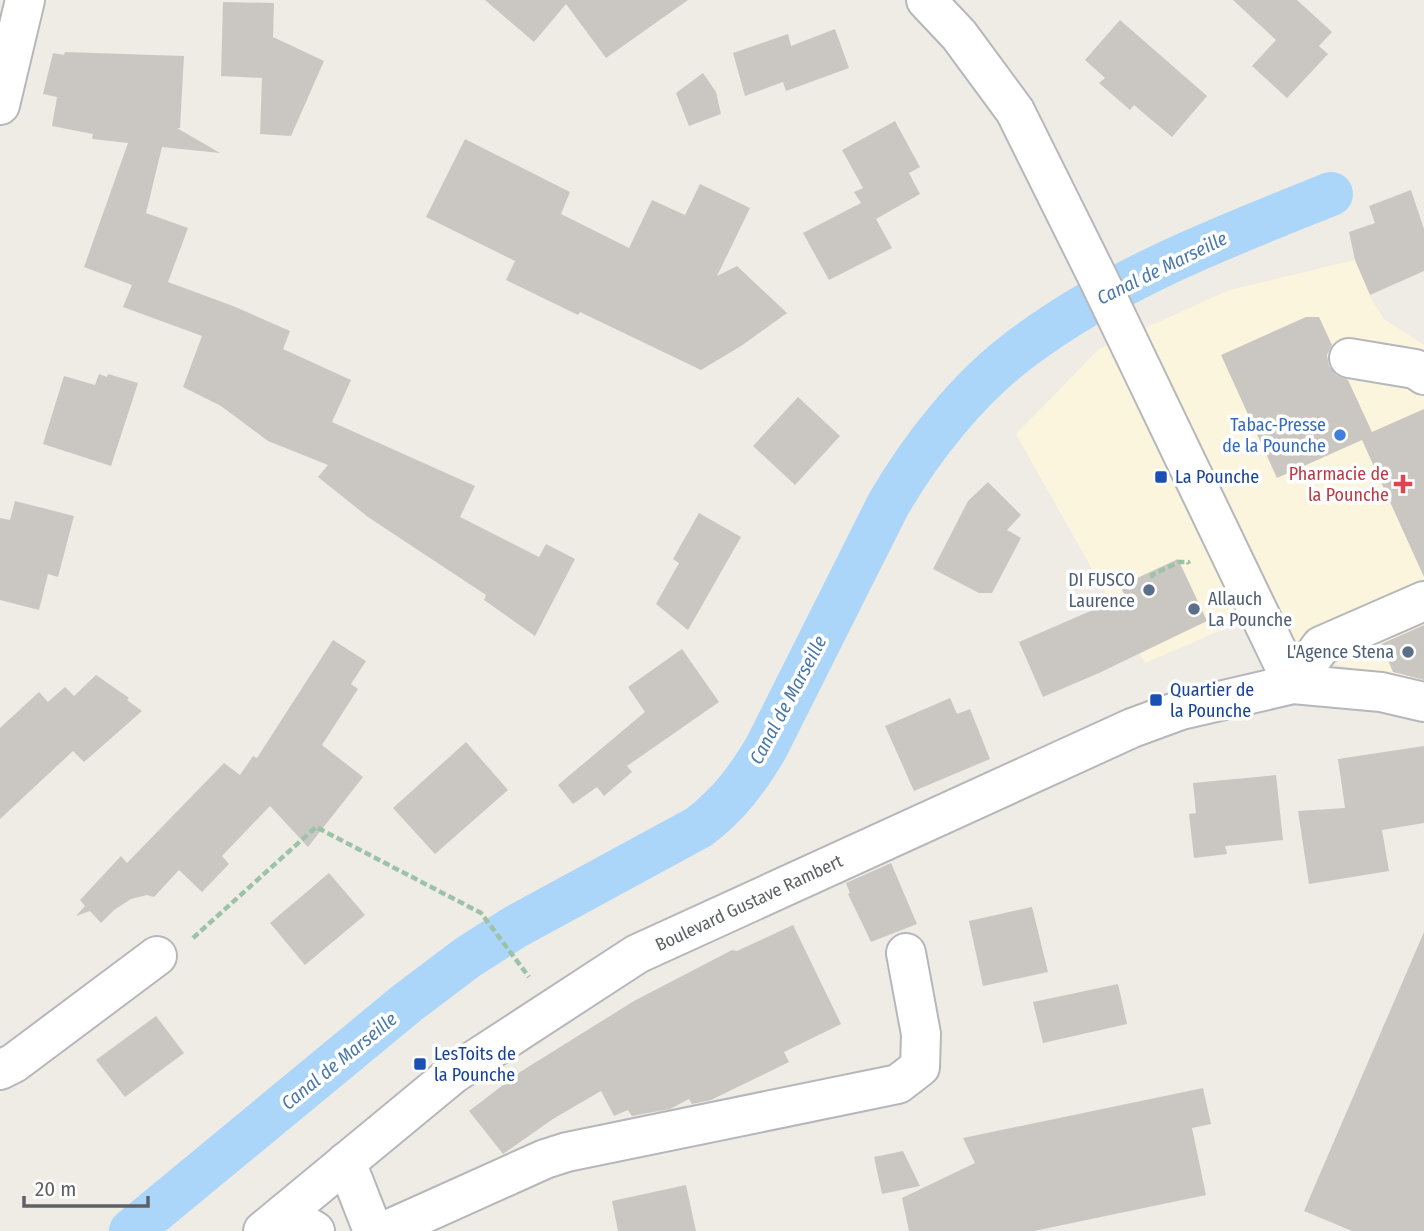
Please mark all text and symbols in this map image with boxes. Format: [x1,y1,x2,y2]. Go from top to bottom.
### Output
water label: Canal de Marseille [1093,227,1231,309]
place label: Tabac-Presse de la Pounche [1222,414,1326,457]
marker: Tabac-Presse de la Pounche [1332,427,1348,443]
place label: Pharmacie de la Pounche [1289,463,1389,506]
place label: La Pounche [1175,466,1259,488]
marker: La Pounche [1153,469,1169,485]
marker: Pharmacie de la Pounche [1395,476,1411,492]
place label: DI FUSCO Laurence [1068,569,1135,612]
marker: DI FUSCO Laurence [1141,582,1157,598]
place label: Allauch La Pounche [1208,588,1292,631]
marker: Allauch La Pounche [1186,601,1202,617]
water label: Canal de Marseille [745,632,831,768]
place label: L'Agence Stena [1286,641,1394,663]
marker: L'Agence Stena [1400,644,1416,660]
place label: Quartier de la Pounche [1170,679,1254,722]
marker: Quartier de la Pounche [1148,692,1164,708]
street label: Boulevard Gustave Rambert [652,850,846,956]
water label: Canal de Marseille [277,1007,401,1115]
place label: LesToits de la Pounche [434,1043,516,1086]
marker: LesToits de la Pounche [412,1056,428,1072]
scale bar [24,1164,149,1208]
text: 20 m [35,1176,76,1202]

